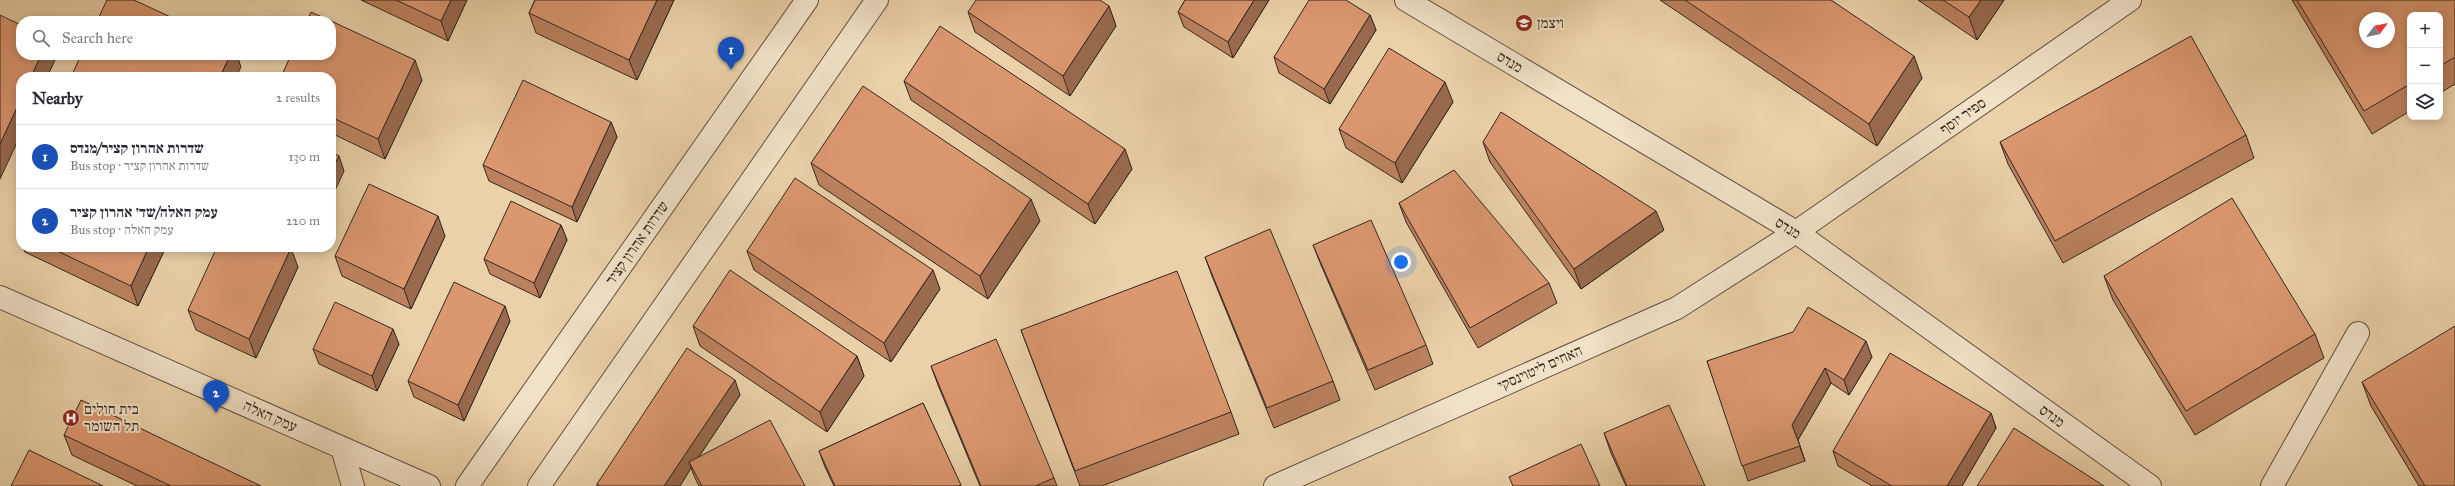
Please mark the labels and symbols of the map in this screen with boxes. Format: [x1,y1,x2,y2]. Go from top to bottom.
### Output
north arrow [2359,12,2395,48]
school or university icon: ויצמן [1514,13,1534,33]
place label: ויצמן [1537,14,1564,32]
pin: 1 [718,37,744,70]
street label: מנדס [1494,47,1526,77]
street label: ספיר יוסף [1936,94,1990,138]
street label: שדרות אהרון קציר [601,198,673,288]
street label: מנדס [1772,213,1804,243]
your location [1391,252,1411,272]
street label: האחים ליטוינסקי [1495,341,1585,395]
pin: 2 [203,380,229,413]
street label: עמק האלה [240,396,300,436]
place label: בית חולים תל השומר [84,400,140,435]
street label: מנדס [2036,401,2068,431]
hospital icon: בית חולים תל השומר [61,408,81,428]

